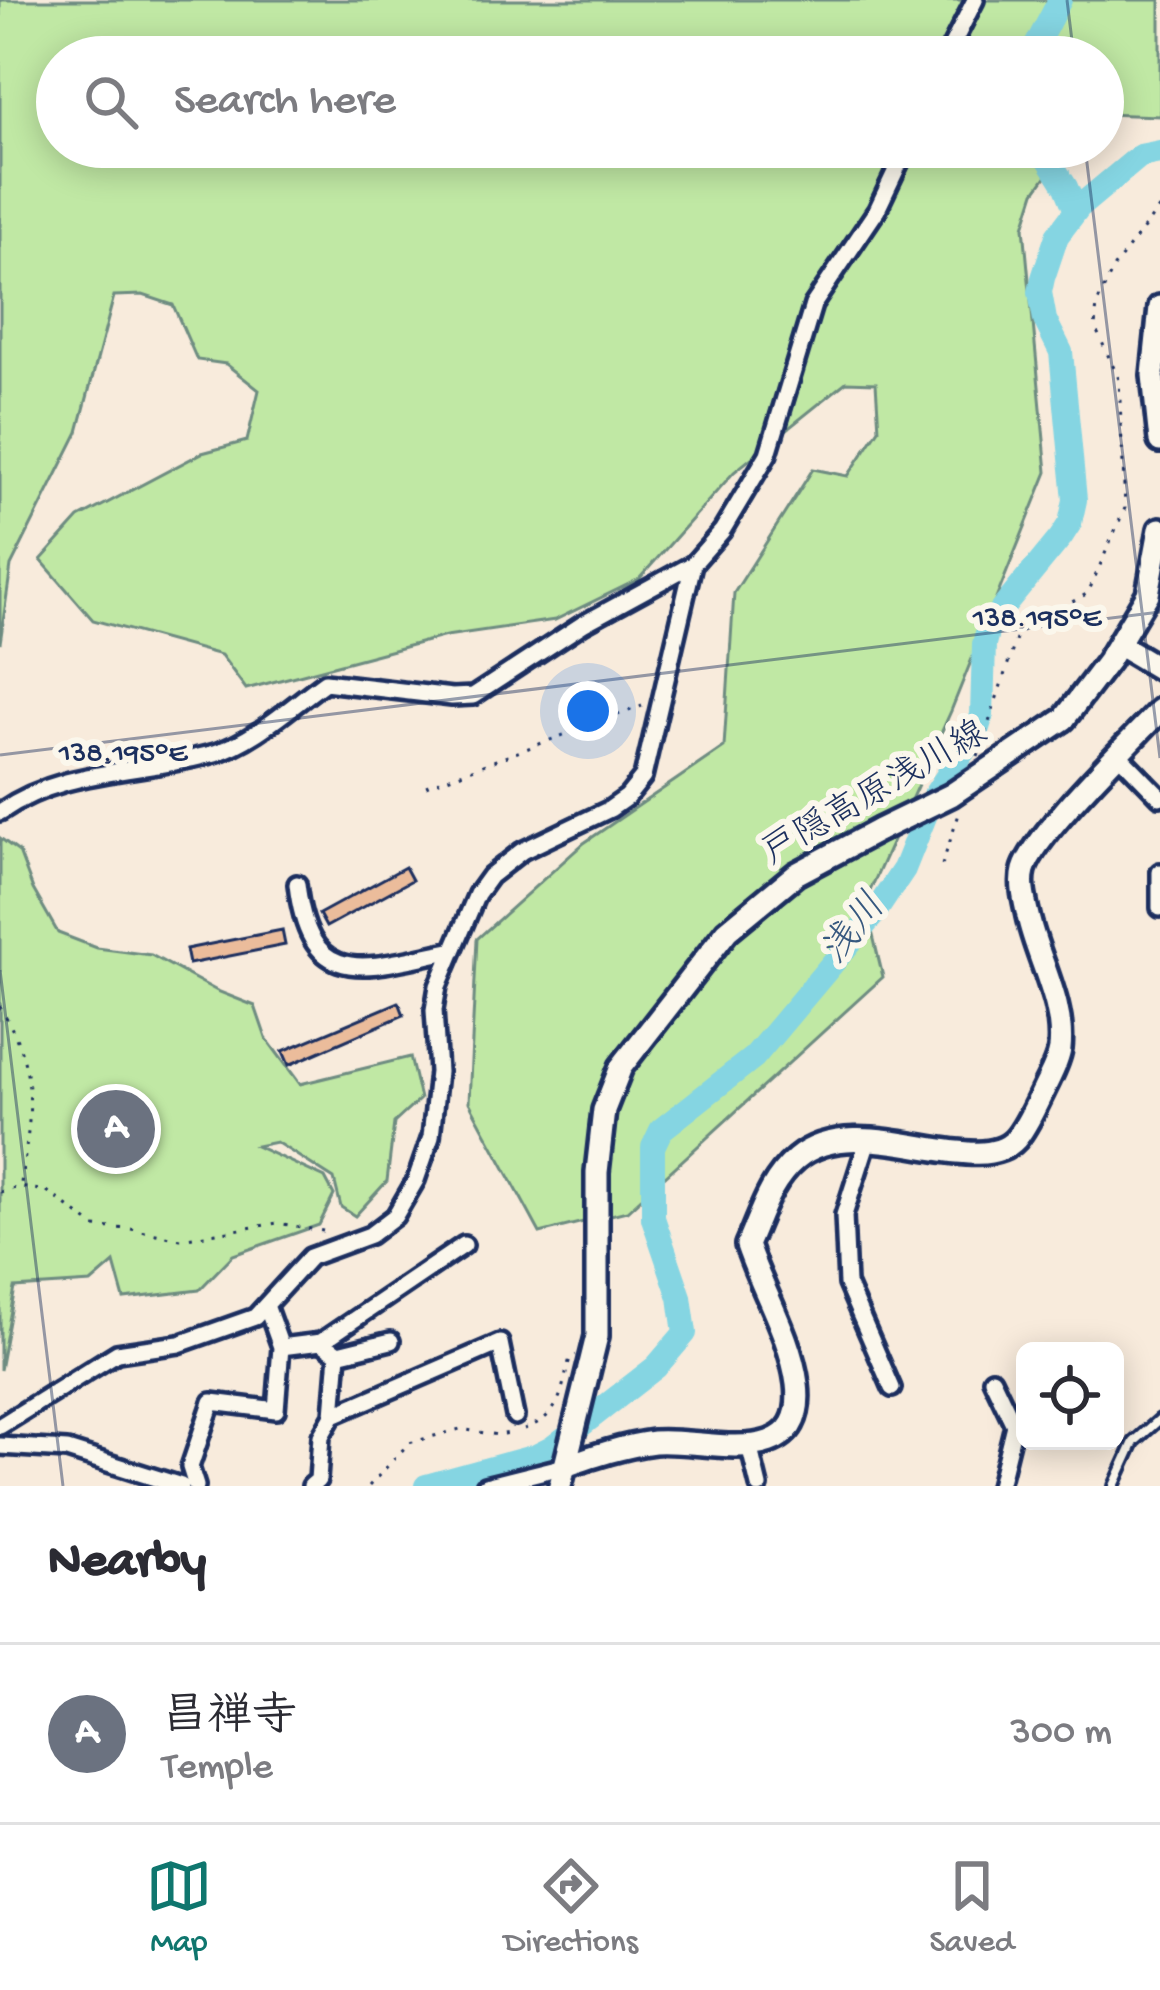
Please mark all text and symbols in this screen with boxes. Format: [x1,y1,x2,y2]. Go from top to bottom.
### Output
search box [36,36,1124,168]
icon: search [78,69,144,135]
text: Search here [174,76,396,129]
text: 138.195°E [972,603,1103,638]
your location [558,681,618,741]
street label: 戸隠高原浅川線 [755,712,996,877]
text: 138.195°E [58,738,189,773]
water label: 浅川 [812,885,898,976]
pin: A [77,1084,155,1174]
map controls [1016,1342,1124,1450]
button: locate [1016,1342,1124,1450]
text: Nearby [48,1534,206,1594]
text: 昌禅寺 [162,1693,297,1746]
text: A [75,1711,99,1757]
text: 300 m [1011,1711,1112,1757]
text: Temple [162,1746,273,1792]
tab: Map [146,1853,212,1963]
tab: Directions [504,1853,638,1963]
tab: Saved [930,1853,1014,1963]

